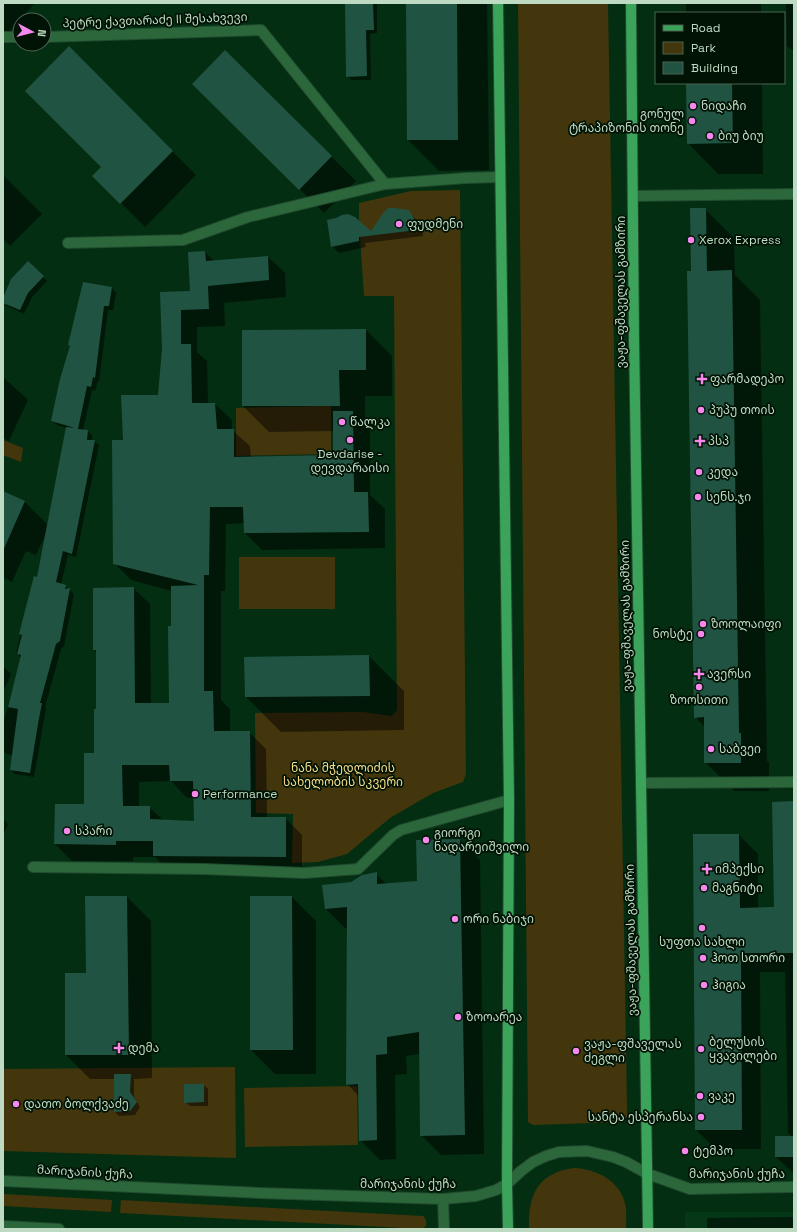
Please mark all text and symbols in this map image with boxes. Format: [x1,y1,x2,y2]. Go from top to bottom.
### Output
street label: პეტრე ქავთარაძე II შესახვევი [62,9,248,31]
north arrow [12,12,52,52]
legend [655,12,785,84]
text: Road [691,20,720,36]
text: N [35,29,49,38]
text: Park [691,40,716,56]
text: Building [691,60,738,76]
place label: ნიდაჩი [701,98,746,114]
marker: ნიდაჩი [688,101,698,111]
place label: გონულ ტრაპიზონის თონე [569,106,684,136]
marker: გონულ ტრაპიზონის თონე [687,116,697,126]
place label: ბიუ ბიუ [718,128,764,144]
marker: ბიუ ბიუ [705,131,715,141]
place label: ფუდმენი [407,216,463,232]
street label: ვაჟა-ფშაველას გამზირი [613,216,629,368]
marker: ფუდმენი [394,219,404,229]
place label: Xerox Express [699,232,781,248]
marker: Xerox Express [686,235,696,245]
place label: ფარმადეპო [710,371,784,387]
marker: ფარმადეპო [697,374,707,384]
place label: პუპუ თოის [709,402,775,418]
marker: პუპუ თოის [696,405,706,415]
place label: წალკა [350,414,390,430]
marker: წალკა [337,417,347,427]
place label: პსპ [708,433,729,449]
marker: Devdarise - დევდარაისი [345,435,355,445]
marker: პსპ [695,436,705,446]
place label: Devdarise - დევდარაისი [311,446,389,476]
place label: კედა [707,464,738,480]
marker: კედა [694,467,704,477]
place label: სენს.ჯი [706,489,751,505]
marker: სენს.ჯი [693,492,703,502]
street label: ვაჟა-ფშაველას გამზირი [617,540,635,692]
place label: ზოოლაიფი [711,616,782,632]
marker: ზოოლაიფი [698,619,708,629]
place label: ნოსტე [653,626,693,642]
marker: ნოსტე [696,629,706,639]
place label: ავერსი [707,666,751,682]
marker: ავერსი [694,669,704,679]
marker: ზოოსითი [694,682,704,692]
place label: ზოოსითი [670,692,728,708]
place label: საბვეი [719,741,761,757]
marker: საბვეი [706,744,716,754]
park label: ნანა მჭედლიძის სახელობის სკვერი [283,760,403,790]
place label: Performance [203,786,277,802]
marker: Performance [190,789,200,799]
place label: სპარი [75,823,112,839]
place label: გიორგი ნადარეიშვილი [434,825,529,855]
marker: სპარი [62,826,72,836]
marker: გიორგი ნადარეიშვილი [421,835,431,845]
place label: იმპექსი [715,861,764,877]
street label: ვაჟა-ფშაველას გამზირი [622,864,640,1016]
marker: იმპექსი [702,864,712,874]
place label: მაგნიტი [712,880,763,896]
marker: მაგნიტი [699,883,709,893]
place label: ორი ნაბიჯი [463,911,534,927]
marker: ორი ნაბიჯი [450,914,460,924]
marker: სუფთა სახლი [697,923,707,933]
place label: სუფთა სახლი [659,934,745,950]
place label: ჰოთ სთორი [711,950,785,966]
marker: ჰოთ სთორი [698,953,708,963]
place label: ჰიგია [712,977,746,993]
marker: ჰიგია [699,980,709,990]
place label: ზოოარეა [466,1009,522,1025]
marker: ზოოარეა [453,1012,463,1022]
place label: ბელუსის ყვავილები [709,1034,777,1064]
place label: ვაჟა-ფშაველას ძეგლი [584,1036,682,1066]
place label: დემა [128,1040,159,1056]
marker: დემა [113,1042,125,1054]
marker: ბელუსის ყვავილები [696,1044,706,1054]
marker: ვაჟა-ფშაველას ძეგლი [571,1046,581,1056]
place label: ვაკე [708,1088,735,1104]
marker: ვაკე [695,1091,705,1101]
place label: დათო ბოლქვაძე [24,1096,129,1112]
marker: დათო ბოლქვაძე [11,1099,21,1109]
place label: სანტა ესპერანსა [588,1109,693,1125]
marker: სანტა ესპერანსა [696,1112,706,1122]
place label: ტემპო [693,1143,733,1159]
marker: ტემპო [680,1146,690,1156]
street label: მარიჯანის ქუჩა [37,1161,133,1183]
street label: მარიჯანის ქუჩა [689,1166,785,1182]
street label: მარიჯანის ქუჩა [360,1176,456,1192]

